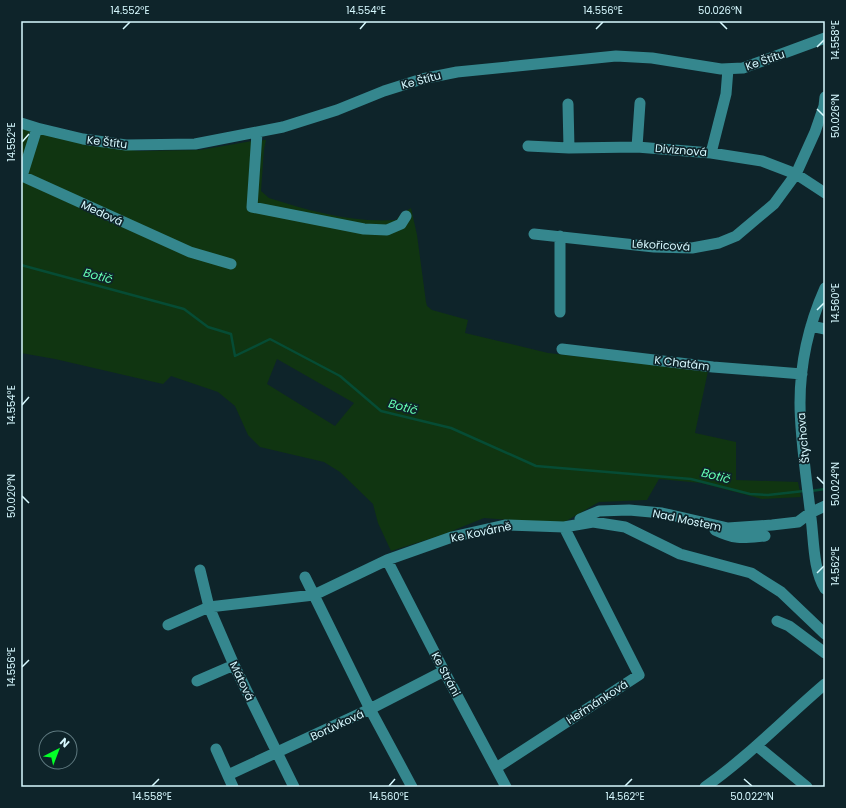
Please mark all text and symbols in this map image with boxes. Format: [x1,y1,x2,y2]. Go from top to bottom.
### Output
text: 14.552°E [110,3,150,18]
text: 14.554°E [346,3,386,18]
text: 14.556°E [583,3,623,18]
text: 50.026°N [698,3,742,18]
text: 14.558°E [828,20,843,60]
street label: Ke Štítu [743,46,787,74]
street label: Ke Štítu [399,67,443,93]
text: 50.026°N [828,94,843,138]
text: 14.552°E [4,122,19,162]
street label: Ke Štítu [86,132,128,152]
street label: Diviznová [654,140,708,160]
street label: Medová [79,196,125,230]
street label: Lékořicová [631,235,691,255]
water label: Botič [82,263,115,288]
text: 14.560°E [828,283,843,323]
street label: K Chatám [654,352,710,374]
text: 14.554°E [4,385,19,425]
water label: Botič [387,394,420,419]
street label: Štychova [793,412,813,464]
text: 50.024°N [828,462,843,506]
water label: Botič [700,464,733,487]
text: 50.020°N [4,474,19,518]
street label: Nad Mostem [651,505,723,535]
street label: Ke Kovárně [449,518,513,546]
text: 14.562°E [828,546,843,586]
text: 14.556°E [4,647,19,687]
street label: Ke Stráni [428,649,464,699]
street label: Mátová [226,659,258,703]
street label: Heřmánková [563,676,631,728]
street label: Borůvková [308,706,366,744]
north arrow [38,730,78,770]
text: N [56,734,73,751]
text: 14.558°E [132,789,172,804]
text: 14.560°E [369,789,409,804]
text: 14.562°E [605,789,645,804]
text: 50.022°N [730,789,774,804]

